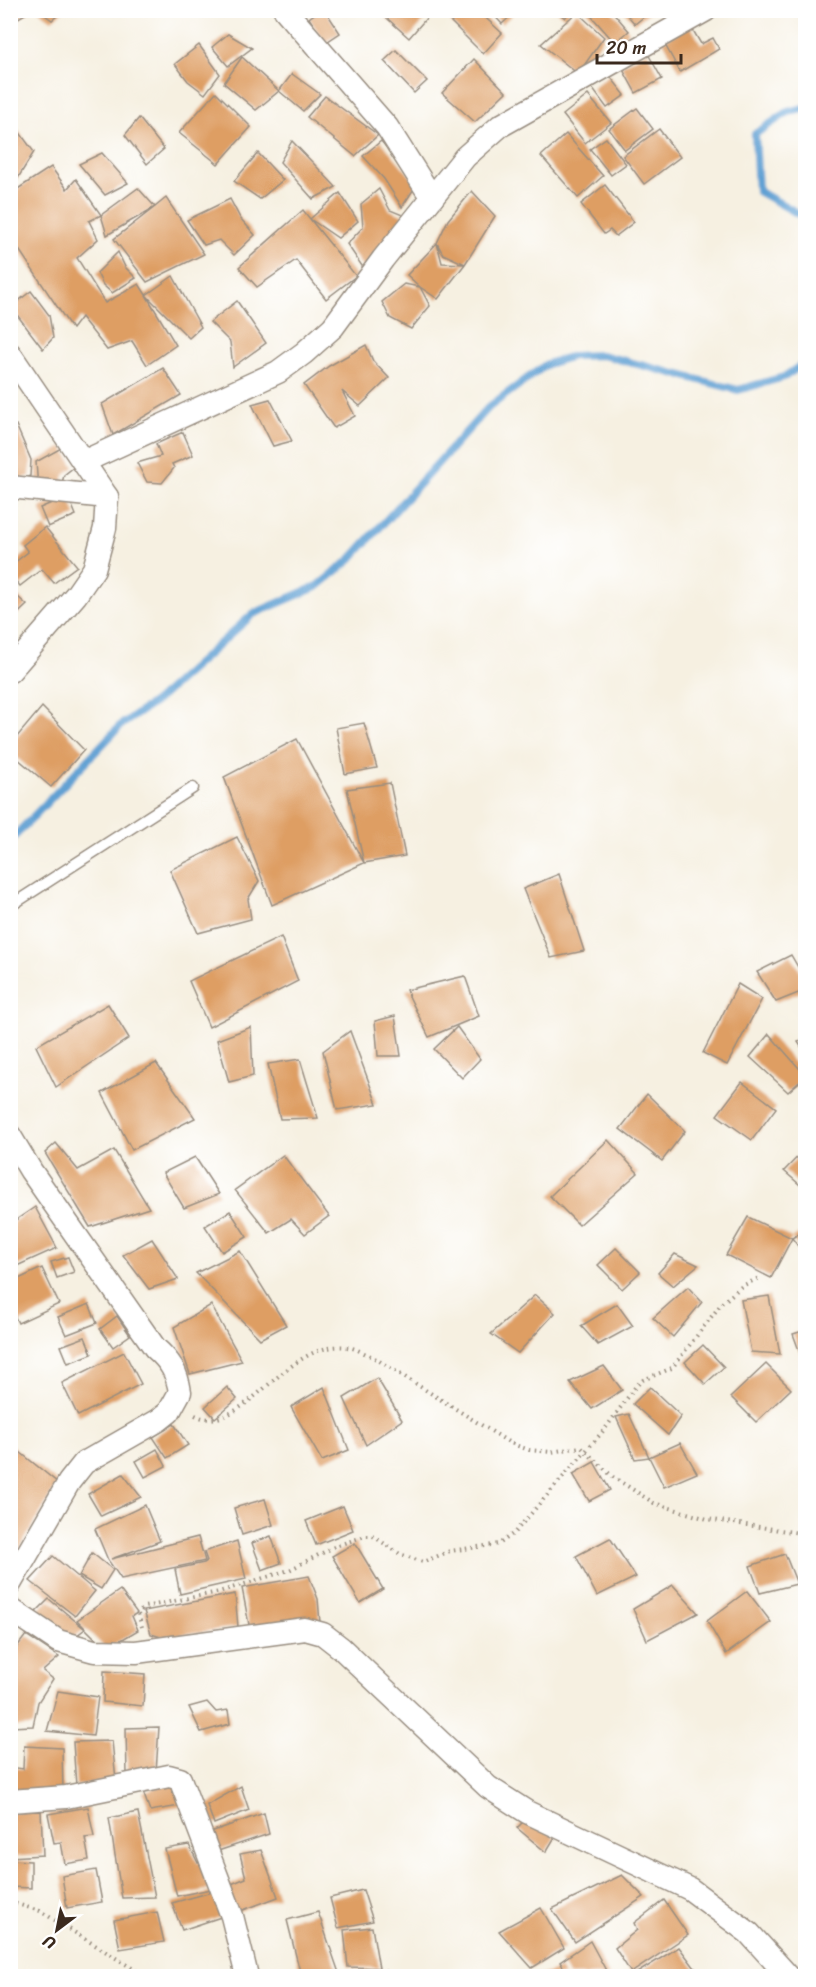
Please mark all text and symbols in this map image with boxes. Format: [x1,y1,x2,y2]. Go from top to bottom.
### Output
scale bar [597,27,681,65]
text: 20 m [606,32,646,64]
north arrow [27,1900,87,1960]
text: U [36,1926,61,1957]

